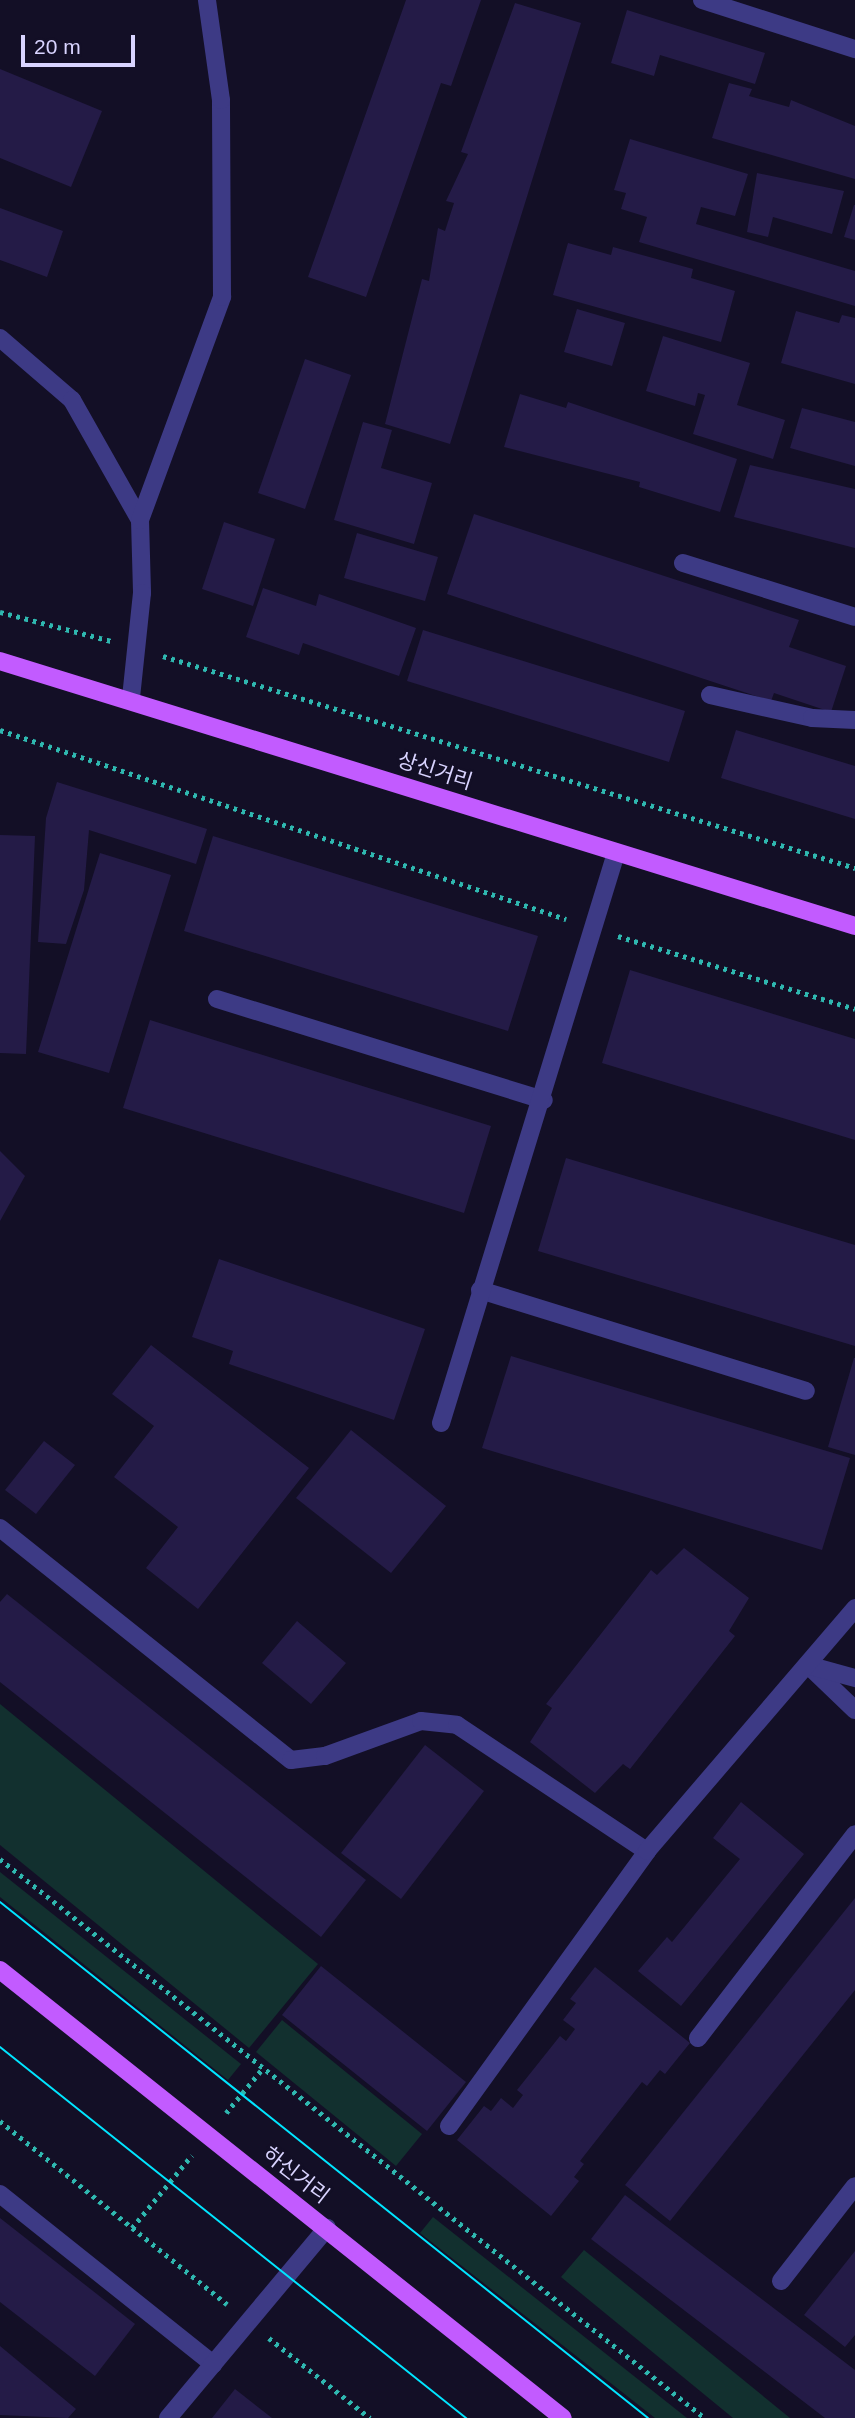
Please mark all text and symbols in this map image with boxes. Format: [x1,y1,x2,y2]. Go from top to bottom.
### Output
scale bar [24,21,138,65]
text: 20 m [34,35,81,58]
street label: 상신거리 [394,747,476,795]
street label: 하신거리 [258,2141,334,2209]

